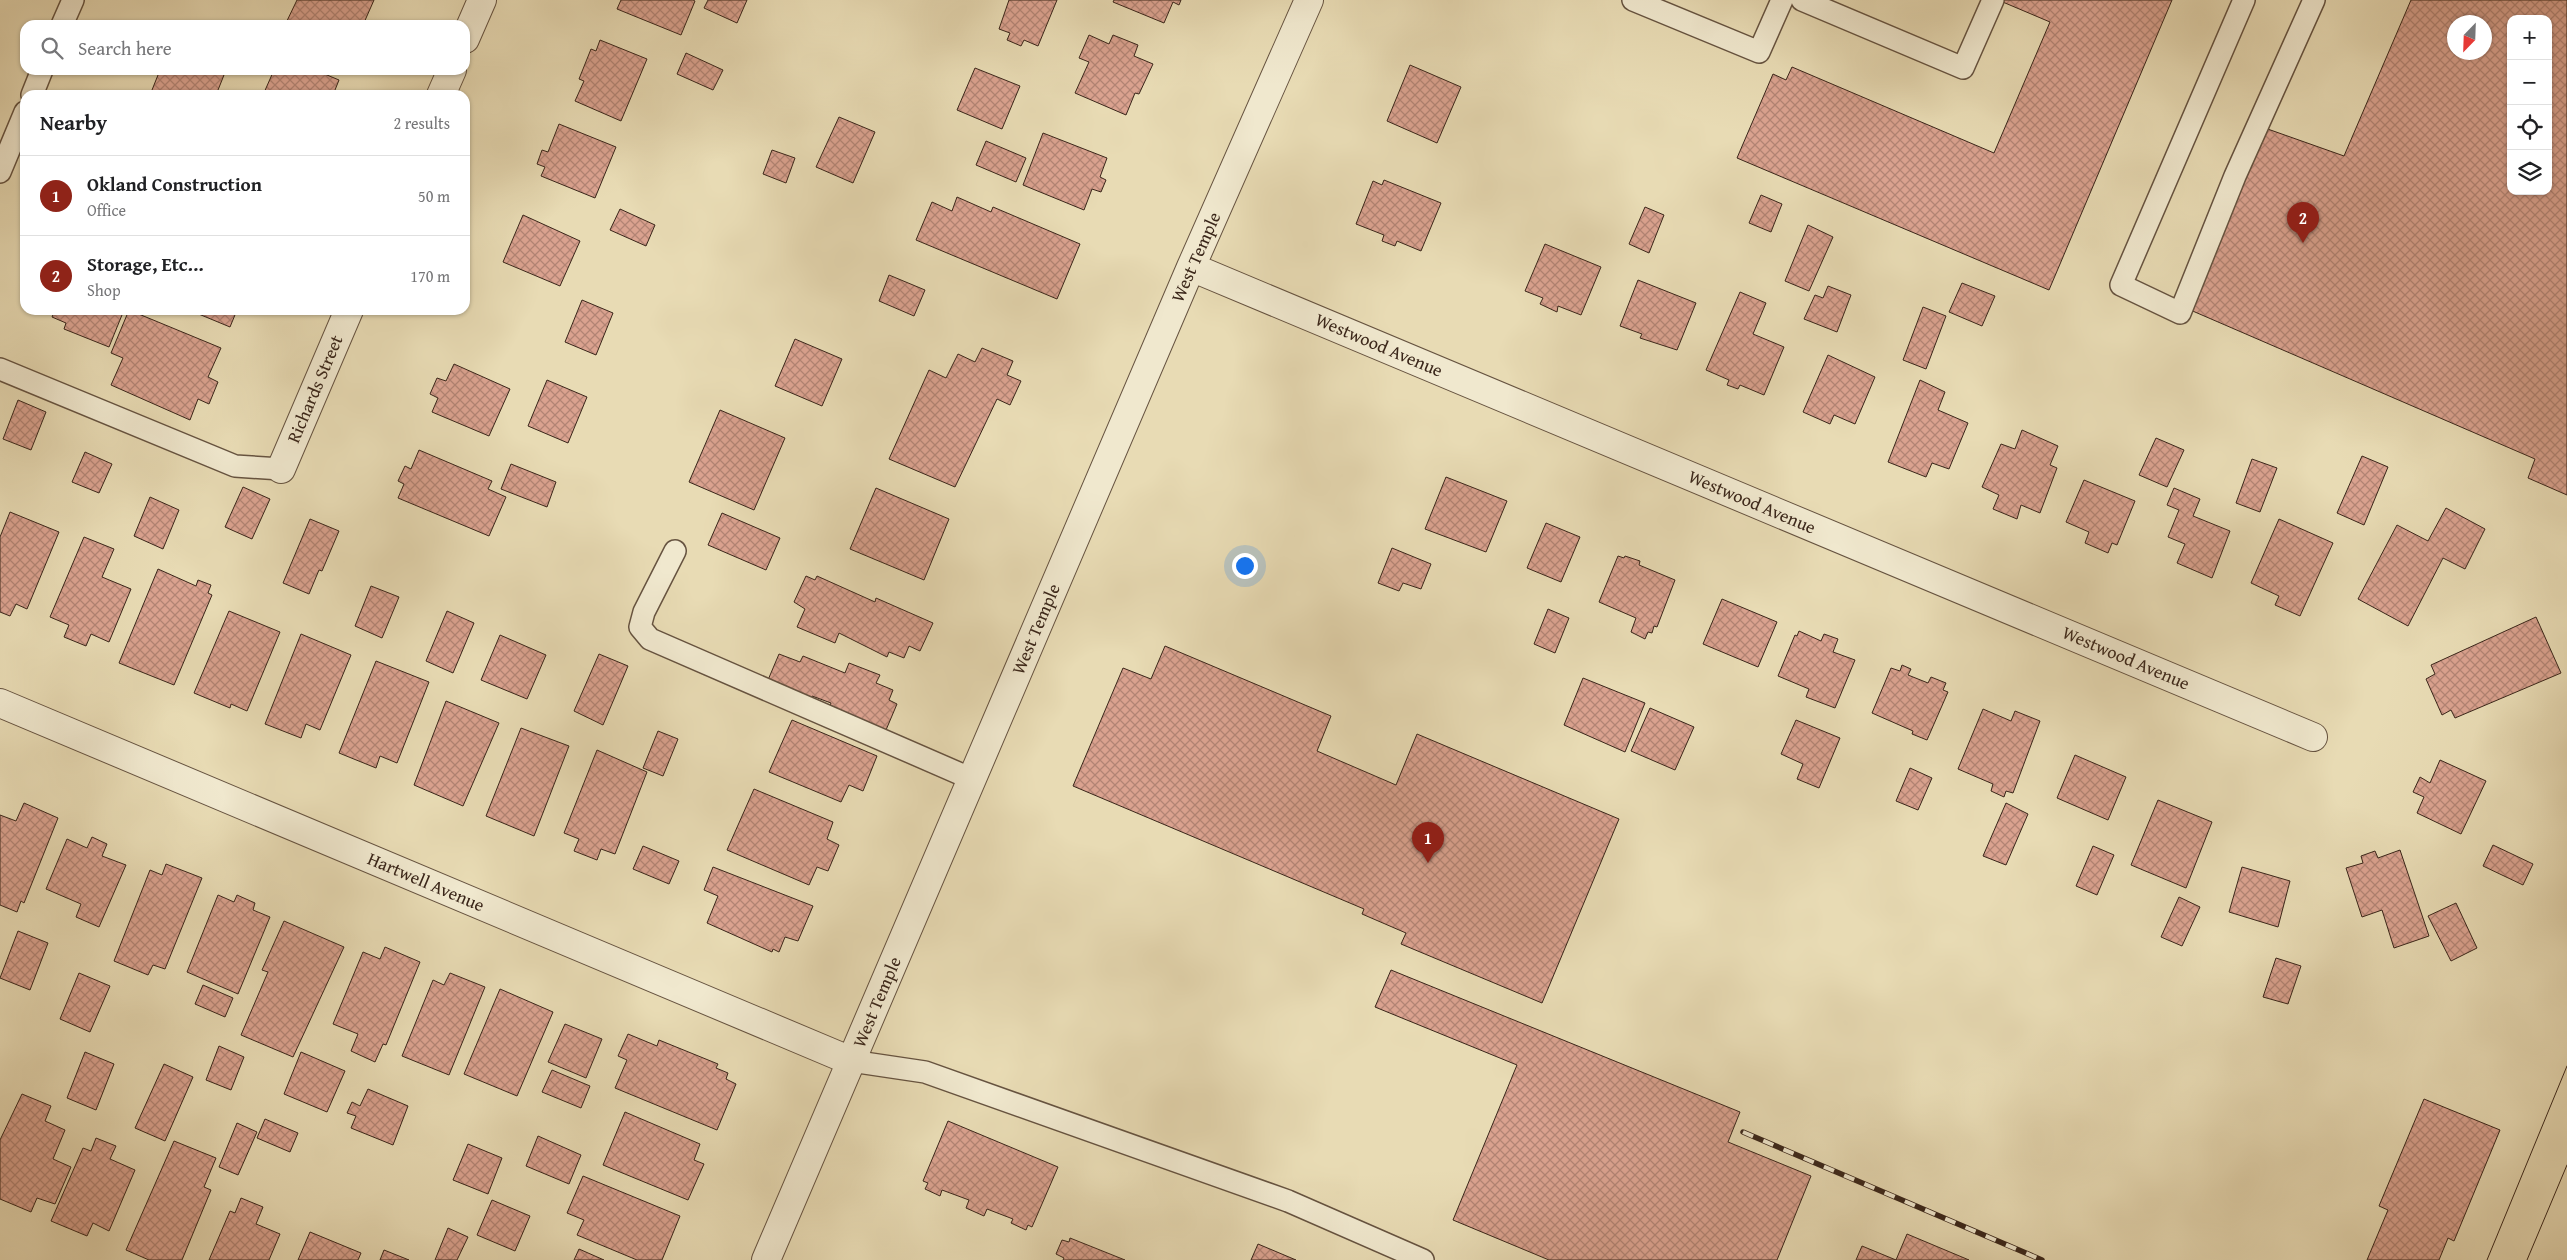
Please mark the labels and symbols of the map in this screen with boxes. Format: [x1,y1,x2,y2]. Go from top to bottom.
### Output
north arrow [2447,15,2492,60]
pin: 2 [2287,202,2319,243]
street label: West Temple [1164,207,1227,306]
street label: Westwood Avenue [1311,305,1447,384]
street label: Richards Street [280,330,350,447]
street label: Westwood Avenue [1684,462,1820,541]
your location [1232,553,1258,579]
street label: West Temple [1004,579,1067,678]
street label: Westwood Avenue [2058,618,2194,697]
pin: 1 [1412,822,1444,863]
street label: Hartwell Avenue [364,845,489,918]
street label: West Temple [845,952,908,1051]

